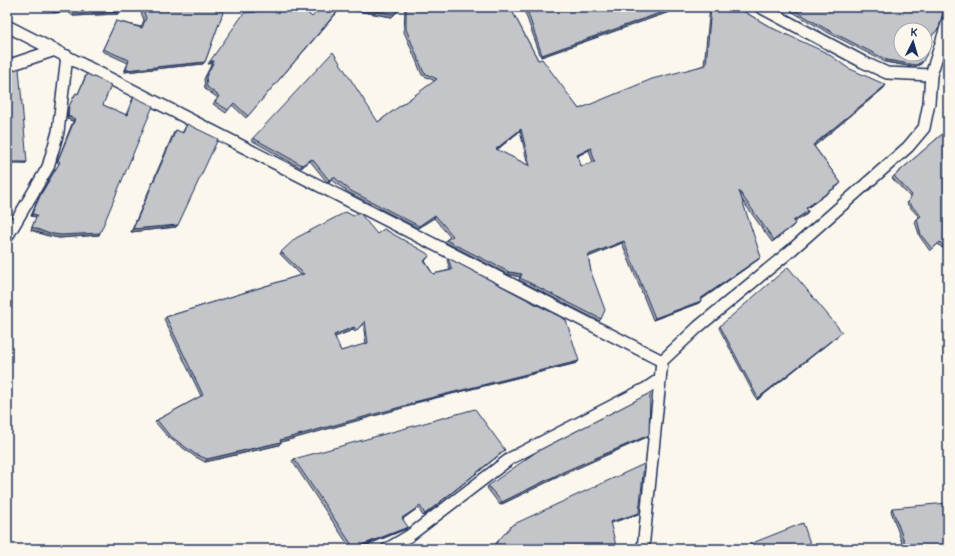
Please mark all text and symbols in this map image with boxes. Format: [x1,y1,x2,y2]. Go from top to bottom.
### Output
north arrow [893,22,933,62]
text: K [910,26,918,39]

